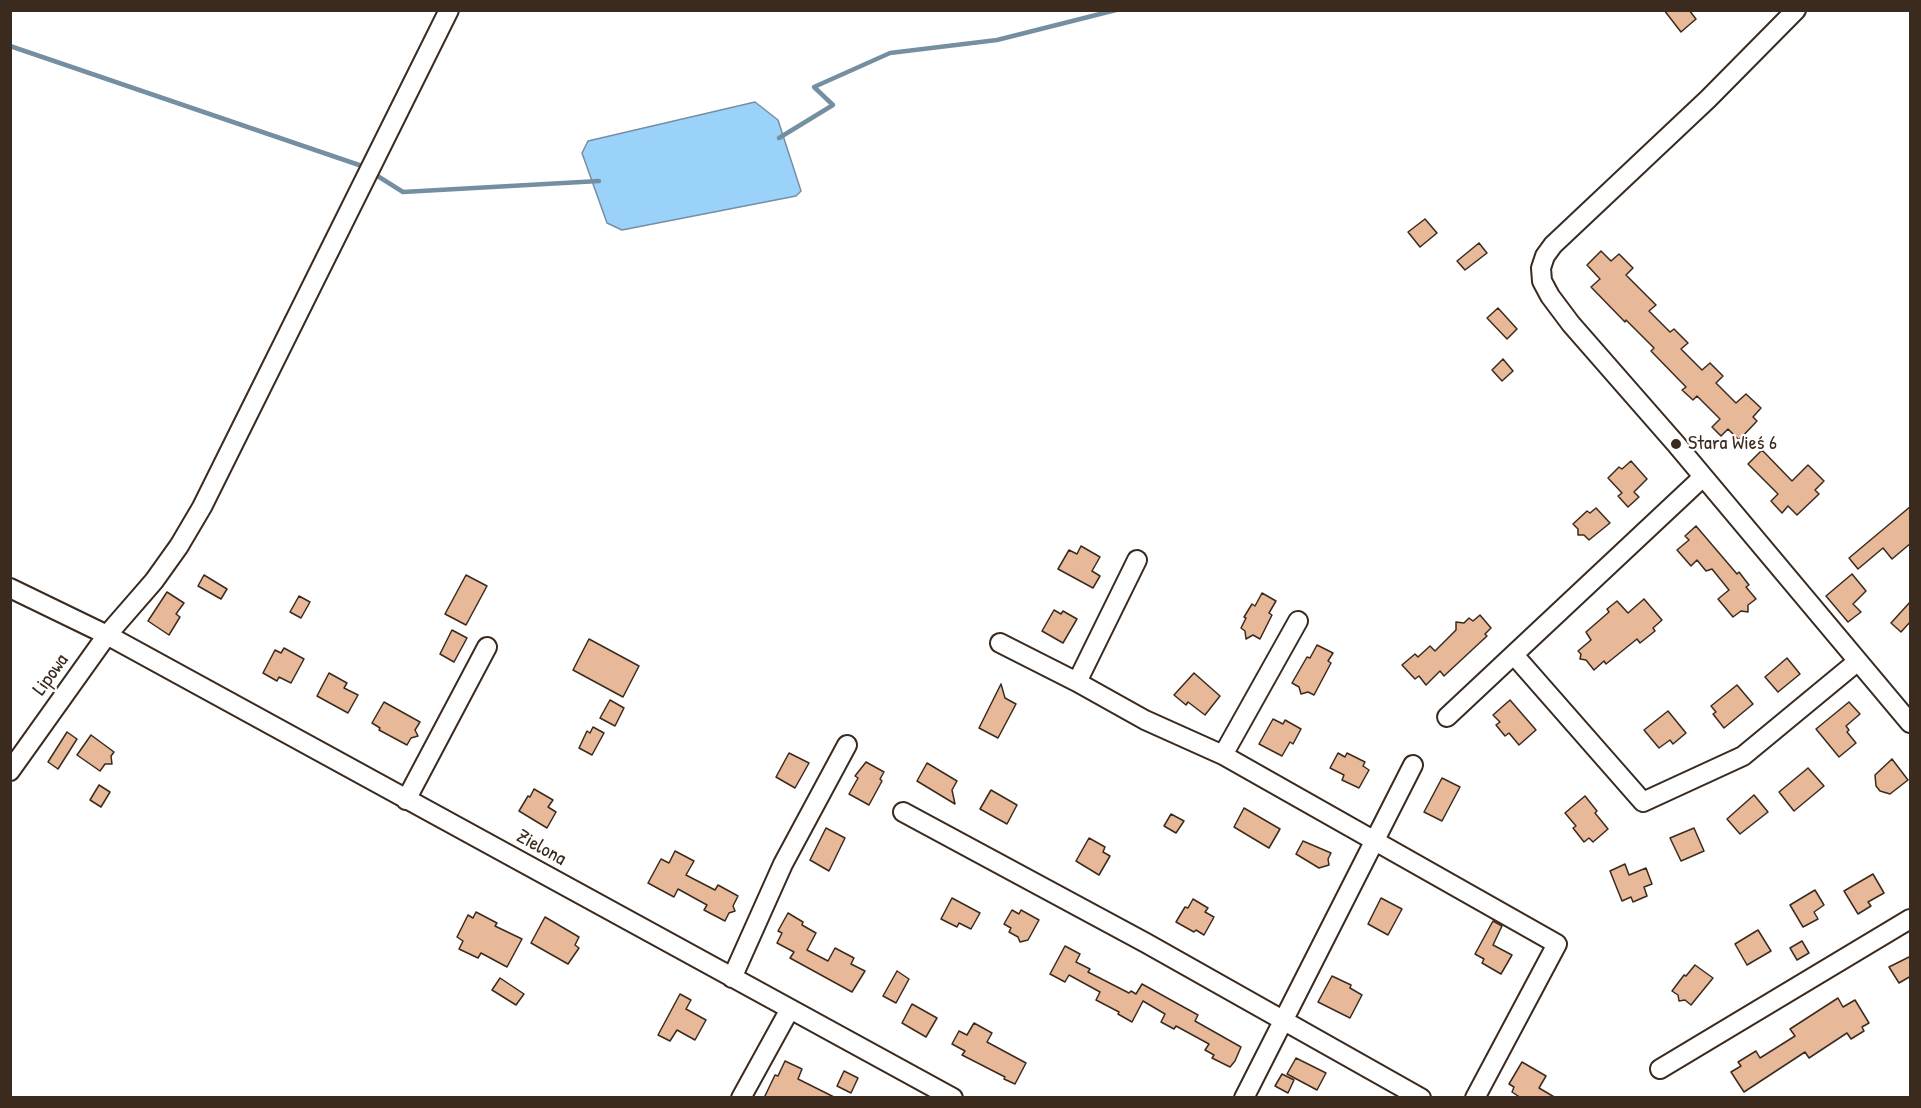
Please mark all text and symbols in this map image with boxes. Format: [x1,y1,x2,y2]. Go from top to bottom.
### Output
place label: Stara Wieś 6 [1688,432,1777,456]
marker: Stara Wieś 6 [1669,437,1683,451]
street label: Lipowa [28,649,74,701]
street label: Zielona [512,825,570,871]

